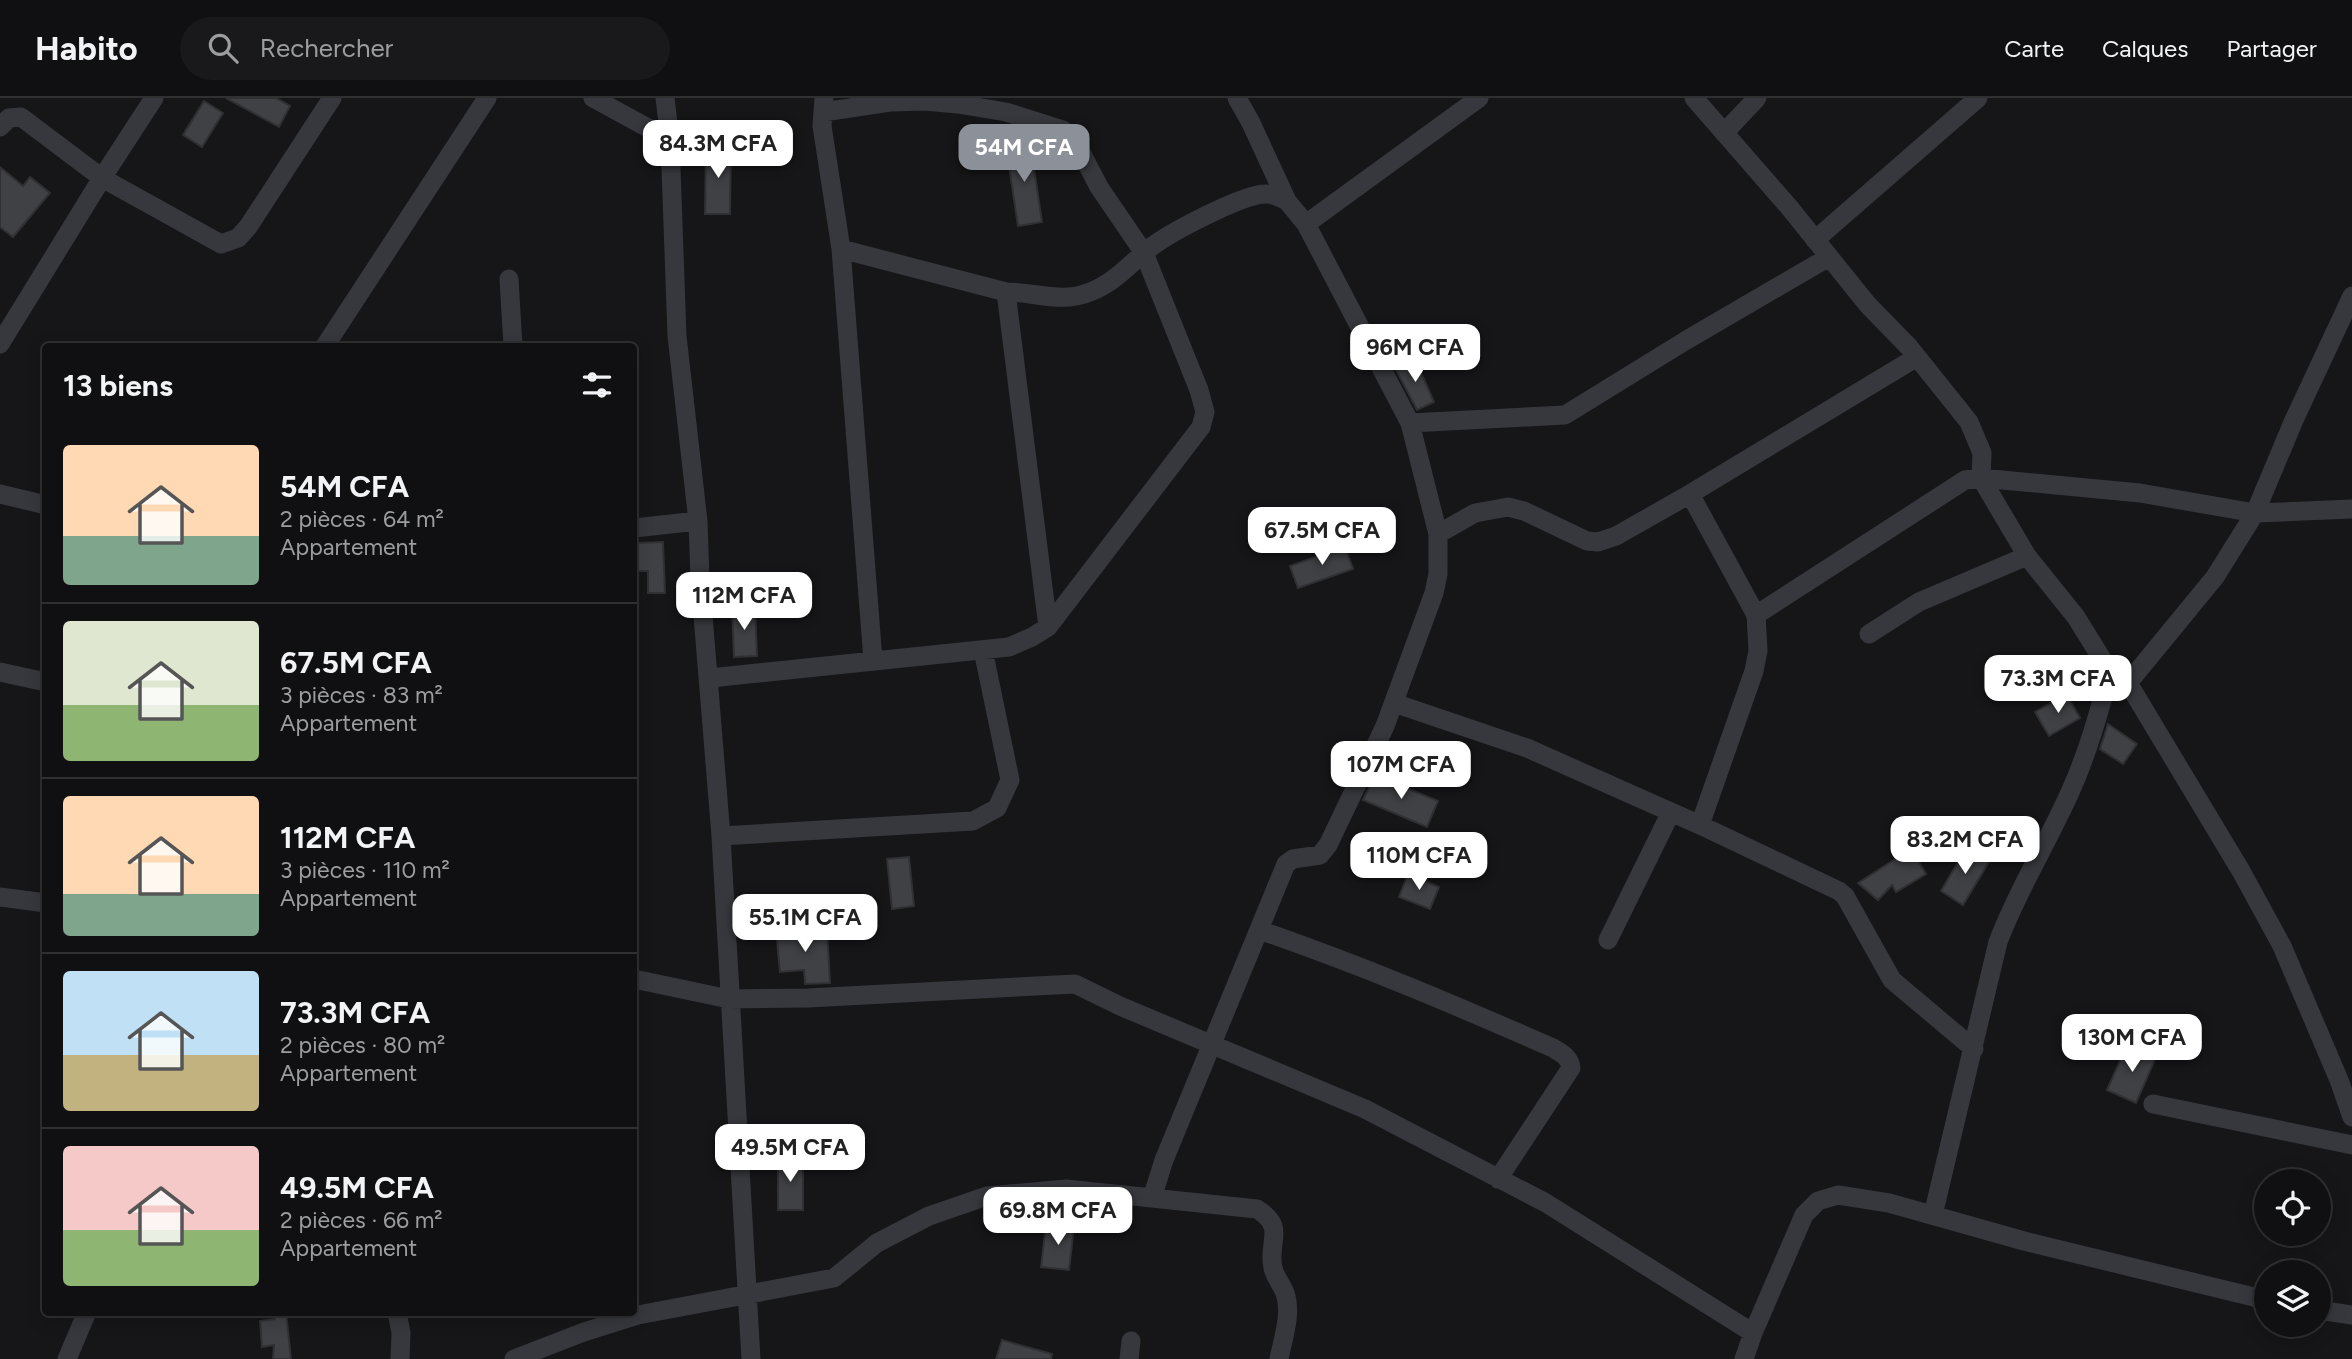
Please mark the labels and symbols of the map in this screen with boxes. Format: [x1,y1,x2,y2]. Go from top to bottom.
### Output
pin: 84.3M CFA [638,120,798,180]
pin: 54M CFA [959,125,1089,184]
pin: 96M CFA [1350,324,1480,384]
pin: 67.5M CFA [1242,508,1402,567]
pin: 112M CFA [672,573,816,632]
pin: 73.3M CFA [1978,656,2138,715]
pin: 107M CFA [1329,742,1473,801]
pin: 83.2M CFA [1885,816,2045,876]
pin: 110M CFA [1347,832,1491,892]
pin: 55.1M CFA [725,894,885,954]
pin: 130M CFA [2060,1014,2204,1074]
pin: 49.5M CFA [710,1124,870,1184]
pin: 69.8M CFA [978,1188,1138,1247]

